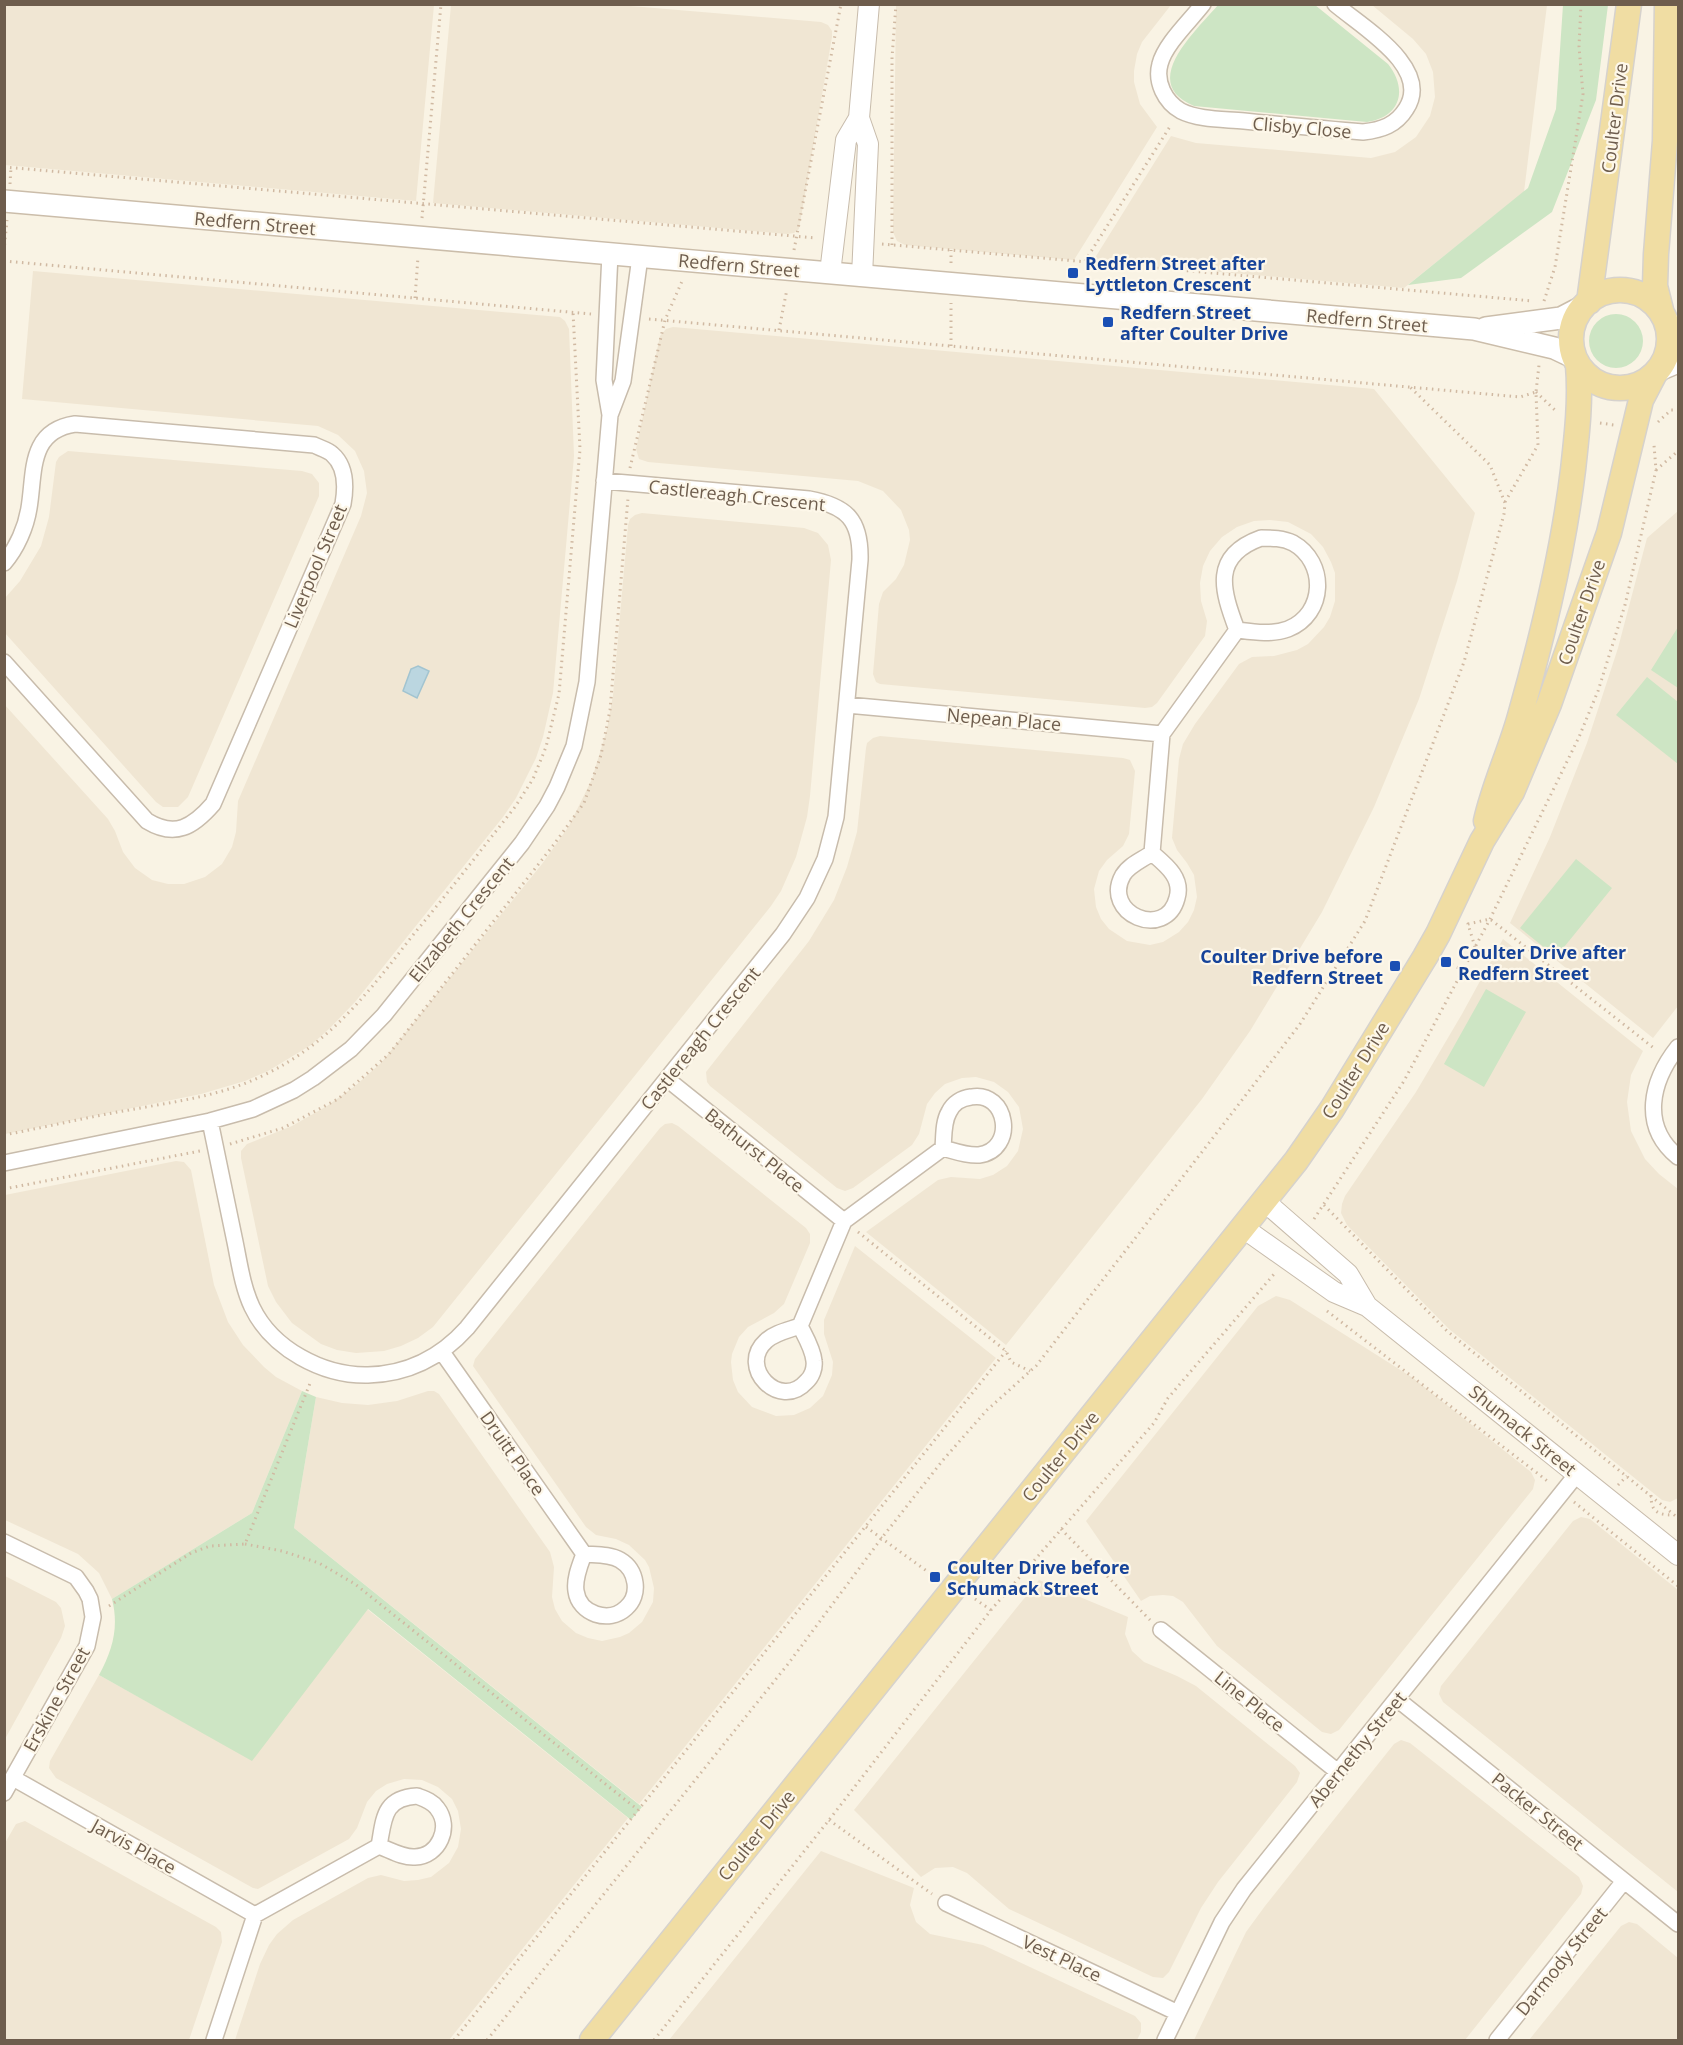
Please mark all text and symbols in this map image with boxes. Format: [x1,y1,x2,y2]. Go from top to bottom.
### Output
street label: Coulter Drive [1595,62,1633,174]
street label: Clisby Close [1252,111,1352,143]
street label: Redfern Street [193,206,317,240]
street label: Redfern Street [677,248,801,282]
place label: Redfern Street after Lyttleton Crescent [1085,251,1265,296]
marker: Redfern Street after Lyttleton Crescent [1066,266,1080,280]
place label: Redfern Street after Coulter Drive [1120,300,1288,345]
street label: Redfern Street [1305,303,1429,337]
marker: Redfern Street after Coulter Drive [1101,315,1115,329]
street label: Castlereagh Crescent [647,474,827,516]
street label: Liverpool Street [278,500,352,632]
street label: Coulter Drive [1552,556,1610,668]
street label: Nepean Place [946,702,1062,736]
street label: Elizabeth Crescent [403,851,519,987]
place label: Coulter Drive after Redfern Street [1458,940,1626,985]
place label: Coulter Drive before Redfern Street [1200,944,1383,989]
marker: Coulter Drive after Redfern Street [1439,955,1453,969]
marker: Coulter Drive before Redfern Street [1388,959,1402,973]
street label: Castlereagh Crescent [635,961,765,1115]
street label: Coulter Drive [1316,1017,1394,1123]
street label: Bathurst Place [700,1103,810,1197]
street label: Shumack Street [1464,1379,1582,1481]
street label: Druitt Place [475,1406,551,1500]
street label: Coulter Drive [1016,1406,1104,1506]
place label: Coulter Drive before Schumack Street [947,1555,1130,1600]
marker: Coulter Drive before Schumack Street [928,1570,942,1584]
street label: Erskine Street [17,1642,95,1756]
street label: Line Place [1210,1665,1290,1737]
street label: Abernethy Street [1303,1686,1411,1812]
street label: Packer Street [1487,1767,1589,1855]
street label: Coulter Drive [712,1785,800,1885]
street label: Jarvis Place [86,1812,181,1879]
street label: Darmody Street [1510,1902,1612,2020]
street label: Vest Place [1019,1929,1105,1987]

